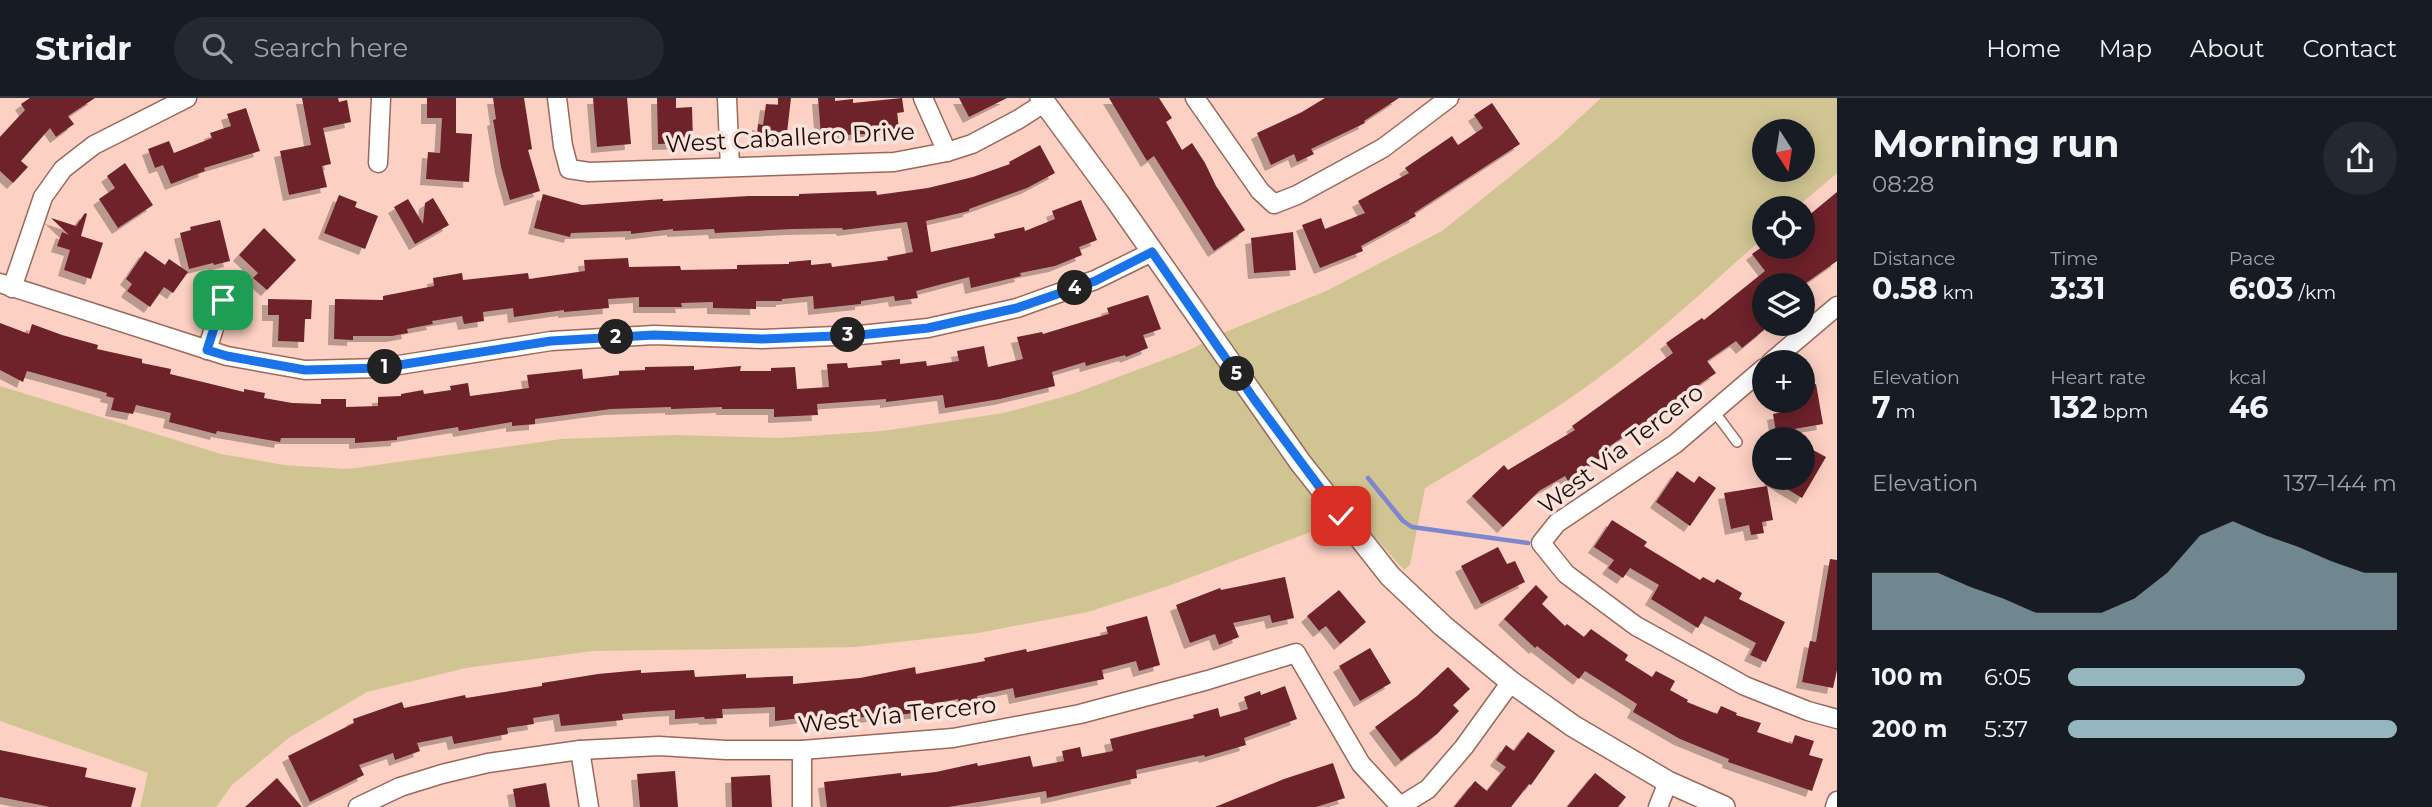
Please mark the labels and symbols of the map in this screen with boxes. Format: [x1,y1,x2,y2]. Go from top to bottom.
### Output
street label: West Caballero Drive [664,116,915,159]
north arrow [1752,119,1815,182]
pin [193,270,253,330]
pin: 4 [1058,270,1092,306]
pin: 3 [830,317,866,352]
pin: 2 [598,320,634,354]
pin: 1 [368,350,402,384]
pin: 5 [1220,356,1254,392]
street label: West Via Tercero [1532,377,1709,520]
pin [1311,486,1371,546]
street label: West Via Tercero [796,690,998,739]

